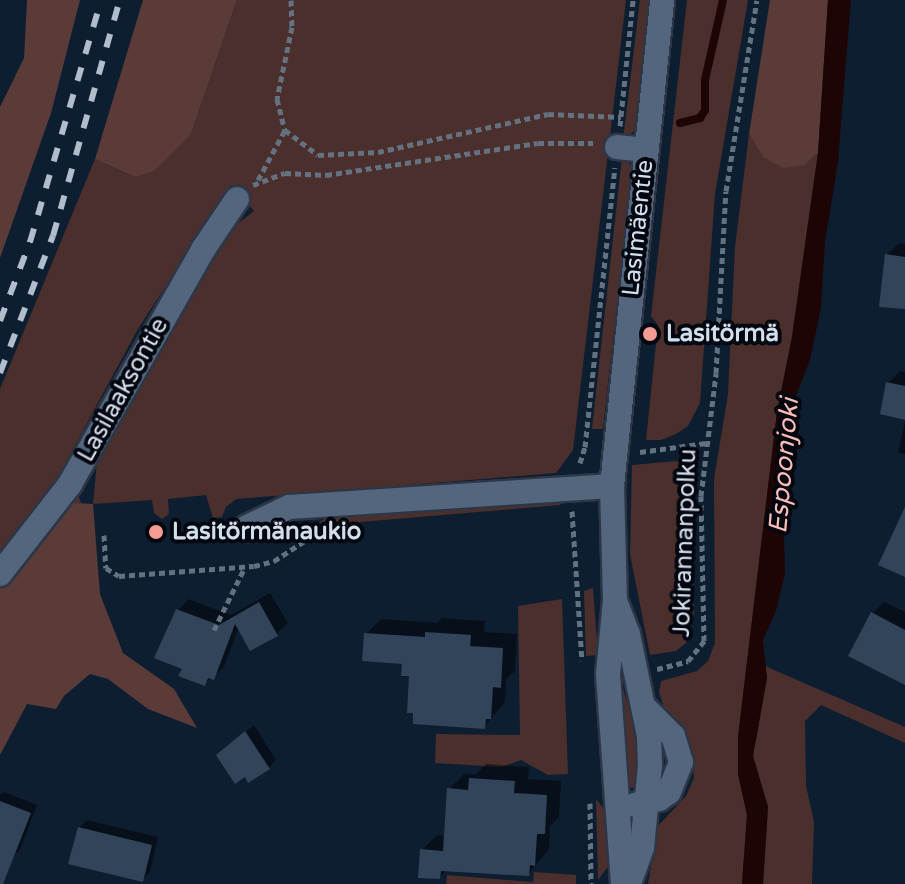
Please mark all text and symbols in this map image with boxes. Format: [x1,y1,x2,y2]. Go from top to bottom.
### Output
street label: Lasimäentie [617,158,659,298]
street label: Lasilaaksontie [72,313,174,467]
place label: Lasitörmä [666,320,779,348]
marker: Lasitörmä [641,325,659,343]
water label: Espoonjoki [763,397,805,535]
street label: Jokirannanpolku [667,448,703,638]
place label: Lasitörmänaukio [172,518,361,546]
marker: Lasitörmänaukio [147,523,165,541]

